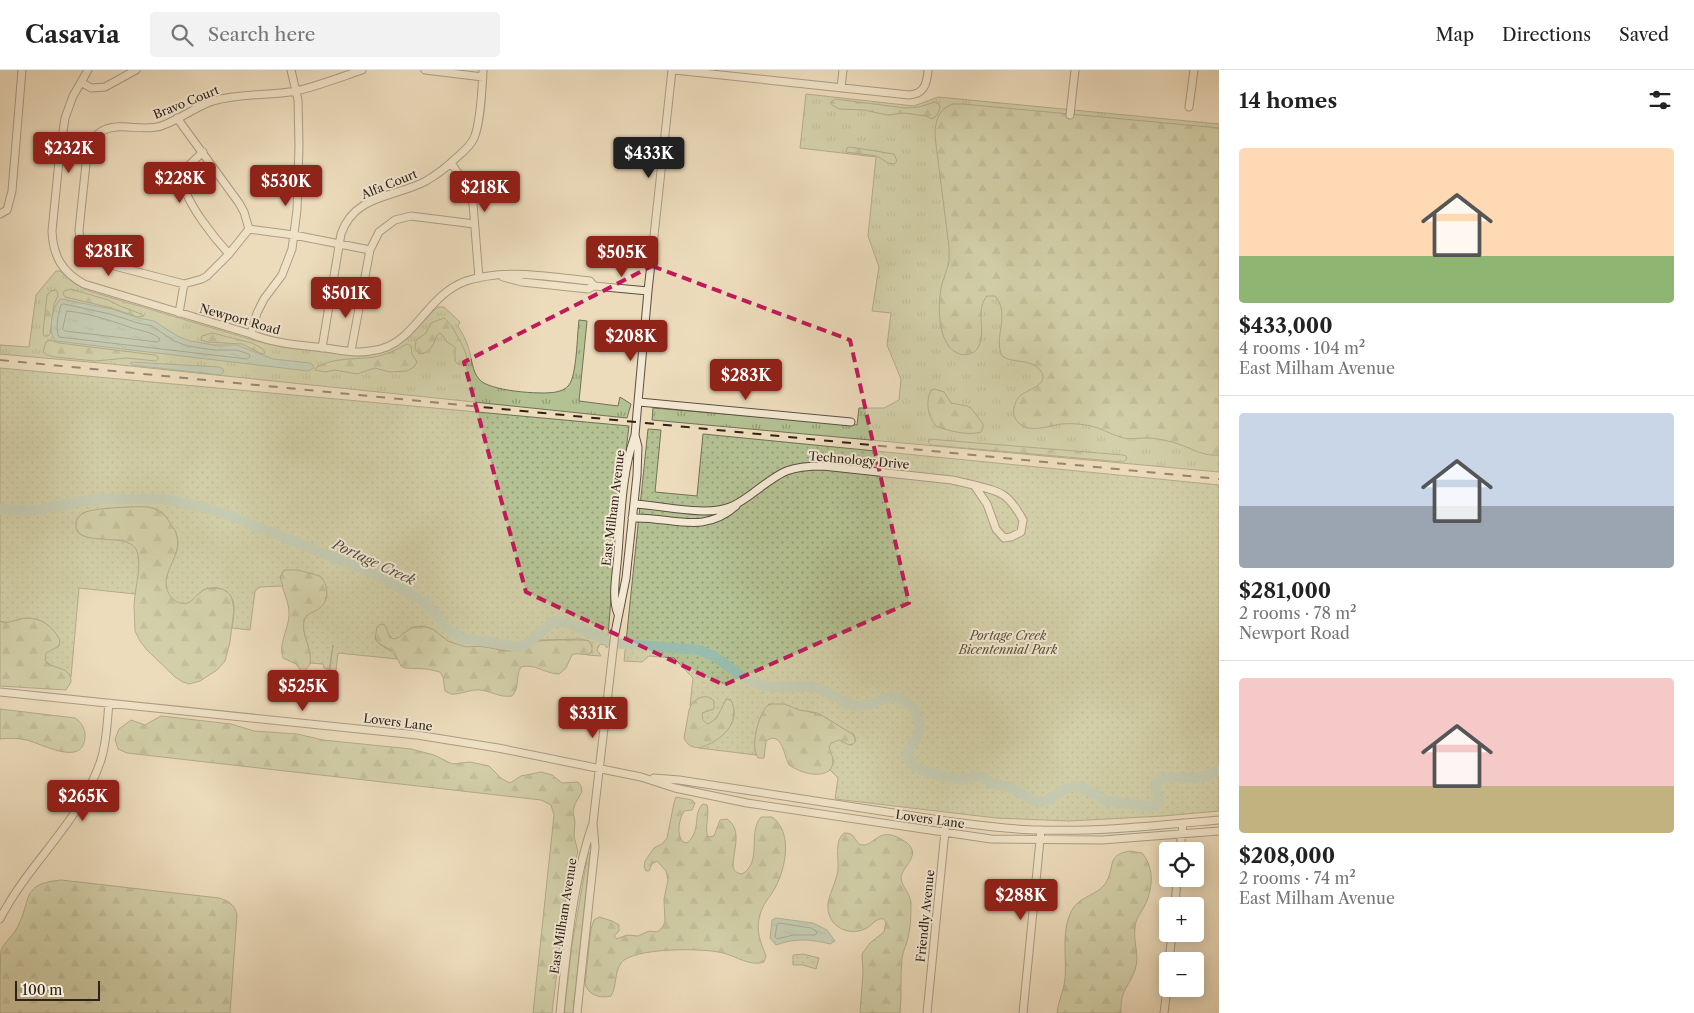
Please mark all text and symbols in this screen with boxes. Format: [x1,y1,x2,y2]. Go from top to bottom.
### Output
search box [150,12,500,57]
text: Casavia [25,20,120,49]
icon: search [168,21,196,49]
text: Search here [208,23,315,46]
text: Map [1435,24,1474,46]
text: Directions [1502,24,1591,46]
text: Saved [1619,24,1669,46]
street label: Bravo Court [151,82,222,122]
icon: filters [1646,86,1674,114]
text: 14 homes [1239,88,1337,113]
pin: $232K [34,132,104,174]
pin: $433K [614,136,684,179]
text: $232K [44,138,94,158]
text: $433K [624,143,674,163]
pin: $228K [145,162,215,204]
pin: $530K [251,164,321,207]
street label: Alfa Court [358,166,420,202]
text: $228K [155,168,205,188]
pin: $218K [450,170,520,213]
text: $530K [261,171,311,191]
text: $218K [461,177,509,197]
icon: home [1412,180,1502,270]
pin: $281K [74,234,144,277]
pin: $505K [587,236,657,278]
text: $281K [85,241,133,261]
text: $505K [597,242,647,262]
pin: $501K [311,276,381,319]
text: $501K [322,283,370,303]
street label: Newport Road [198,300,283,338]
text: $433,000 [1239,313,1333,338]
pin: $208K [596,320,666,362]
text: $208K [605,326,657,346]
text: 4 rooms · 104 m² [1239,338,1365,358]
pin: $283K [711,358,781,401]
text: East Milham Avenue [1239,358,1395,378]
text: $283K [721,365,771,385]
icon: home [1412,446,1502,536]
street label: Technology Drive [808,448,910,472]
street label: East Milham Avenue [598,449,628,567]
water label: Portage Creek [329,535,419,589]
text: $281,000 [1239,578,1331,603]
text: 2 rooms · 78 m² [1239,603,1357,623]
text: Newport Road [1239,623,1350,643]
park label: Portage Creek Bicentennial Park [958,628,1058,657]
pin: $525K [268,670,338,712]
text: $525K [279,676,327,696]
pin: $331K [558,696,628,739]
text: $331K [570,703,617,723]
street label: Lovers Lane [363,710,434,734]
icon: home [1412,711,1502,801]
pin: $265K [48,780,118,822]
text: $265K [58,786,108,806]
street label: Lovers Lane [894,807,966,831]
map controls [1159,842,1204,997]
button: locate [1159,842,1204,887]
text: $208,000 [1239,843,1335,868]
street label: East Milham Avenue [546,857,580,975]
text: 2 rooms · 74 m² [1239,868,1356,888]
street label: Friendly Avenue [913,869,937,963]
pin: $288K [986,878,1056,921]
text: $288K [996,885,1046,905]
text: East Milham Avenue [1239,888,1395,908]
button: + [1159,897,1204,942]
button: − [1159,952,1204,997]
scale bar [15,978,100,1001]
text: 100 m [22,981,62,999]

